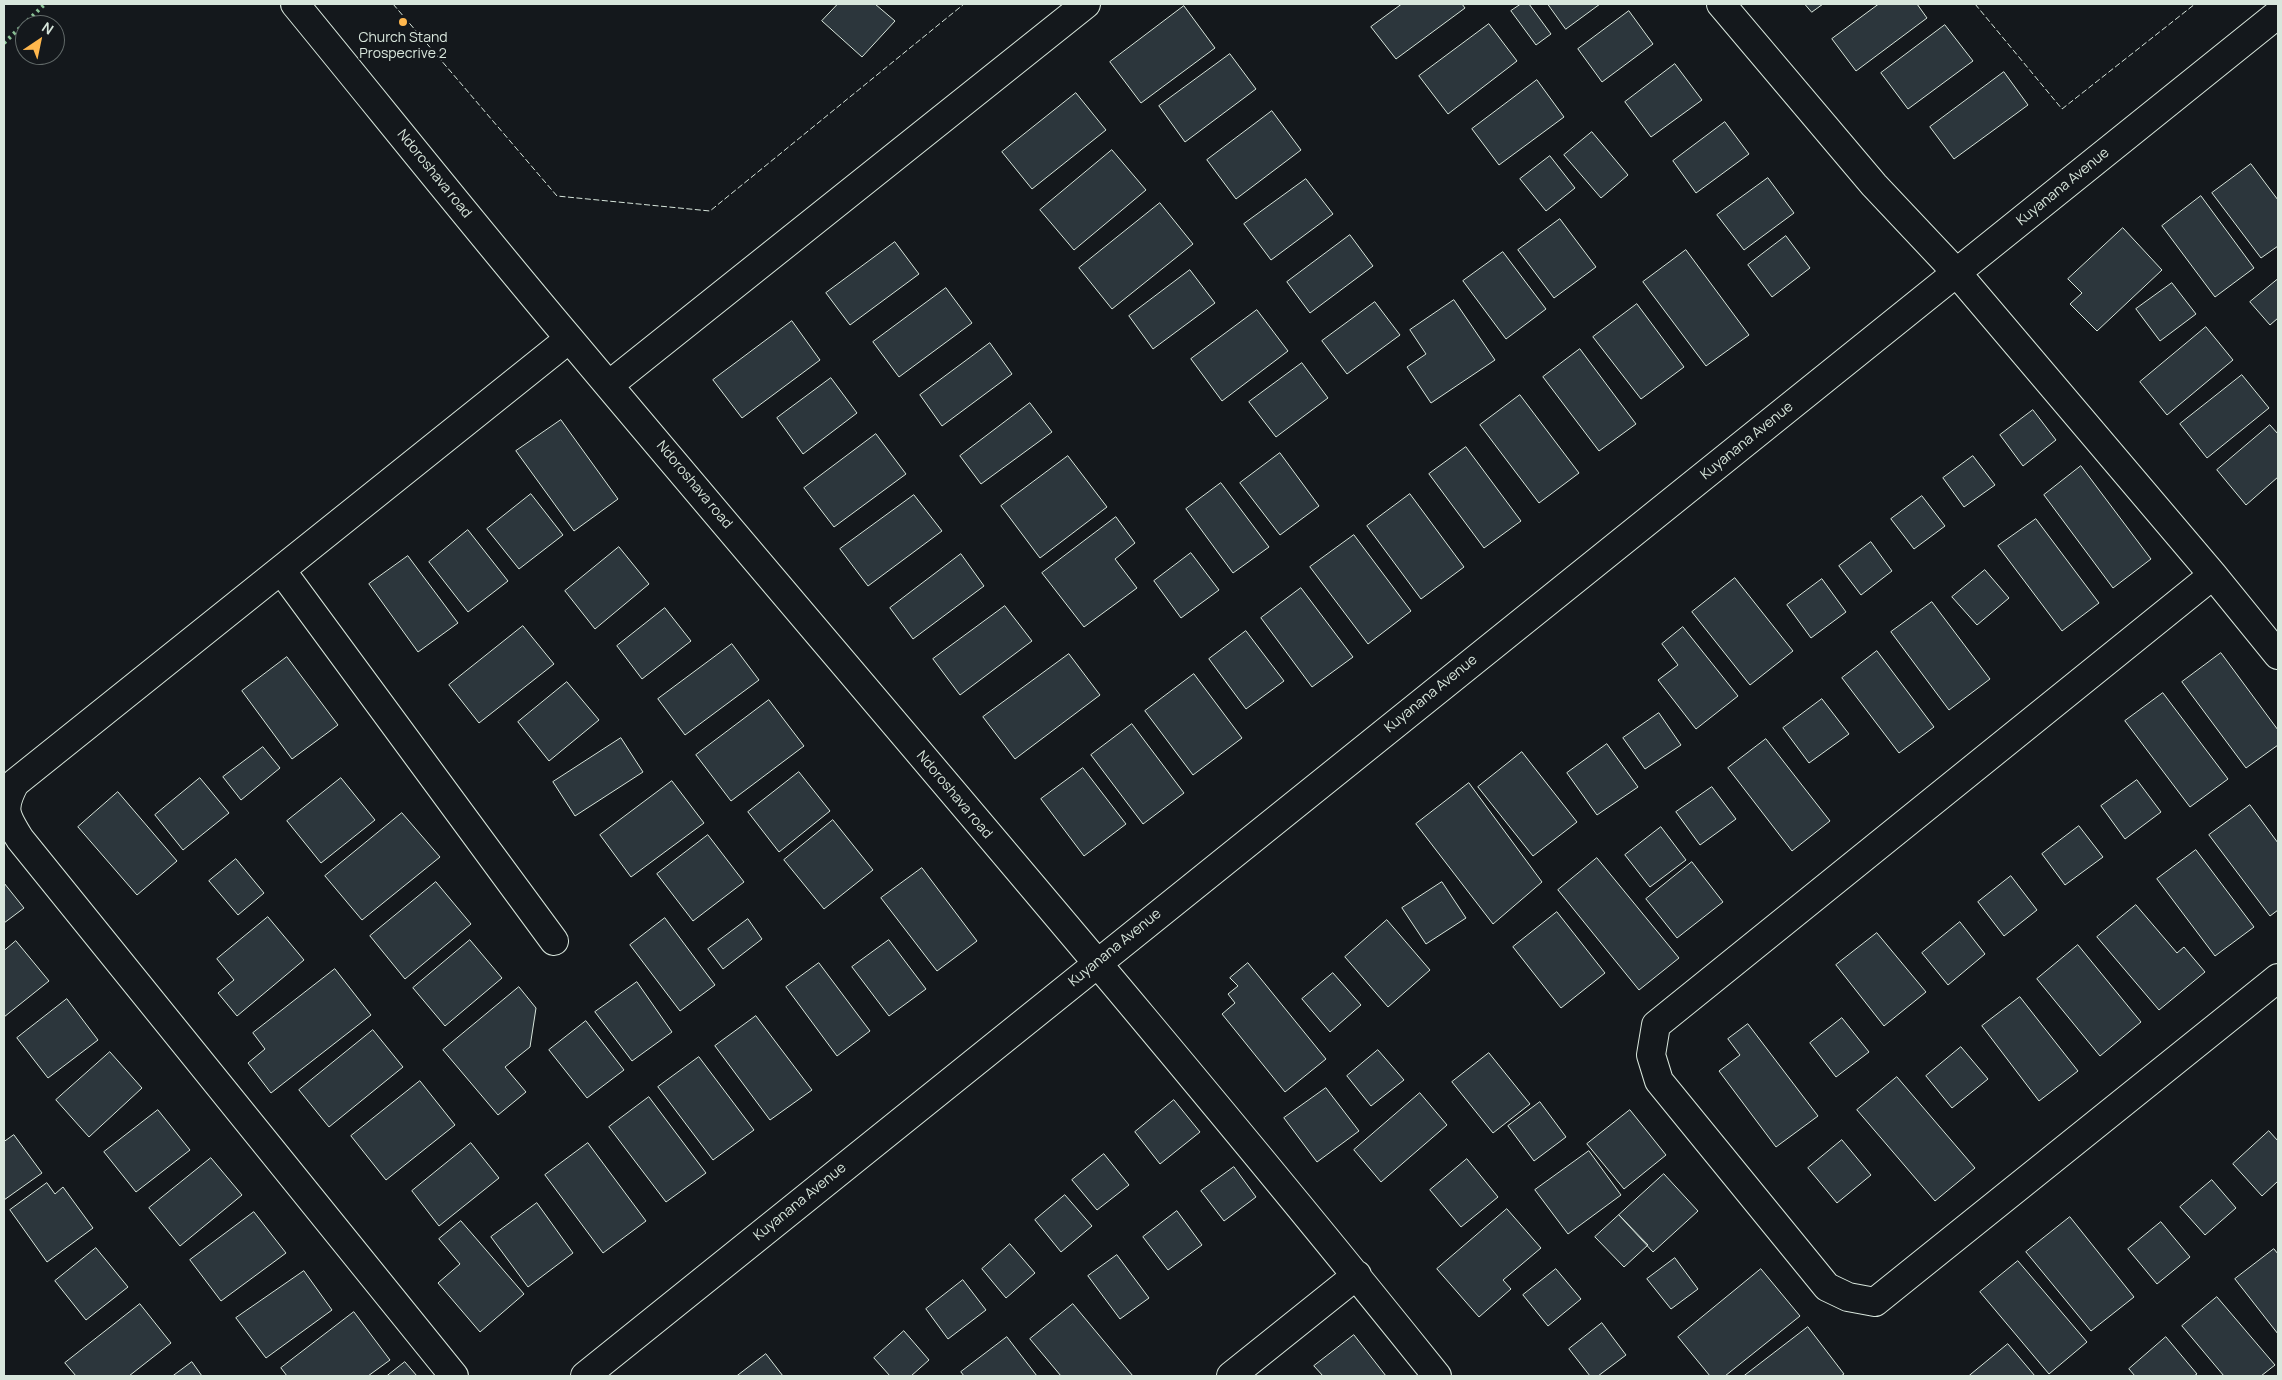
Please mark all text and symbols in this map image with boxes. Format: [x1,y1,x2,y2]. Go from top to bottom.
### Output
north arrow [15,15,65,65]
marker: Church Stand Prospecrive 2 [397,16,409,28]
text: N [39,17,58,39]
place label: Church Stand Prospecrive 2 [358,30,448,62]
street label: Ndoroshava road [393,126,475,222]
street label: Kuyanana Avenue [2013,145,2113,229]
street label: Kuyanana Avenue [1697,399,1797,483]
street label: Ndoroshava road [653,438,735,532]
street label: Kuyanana Avenue [1381,652,1481,736]
street label: Ndoroshava road [913,748,995,842]
street label: Kuyanana Avenue [1065,906,1165,990]
street label: Kuyanana Avenue [750,1160,850,1244]

